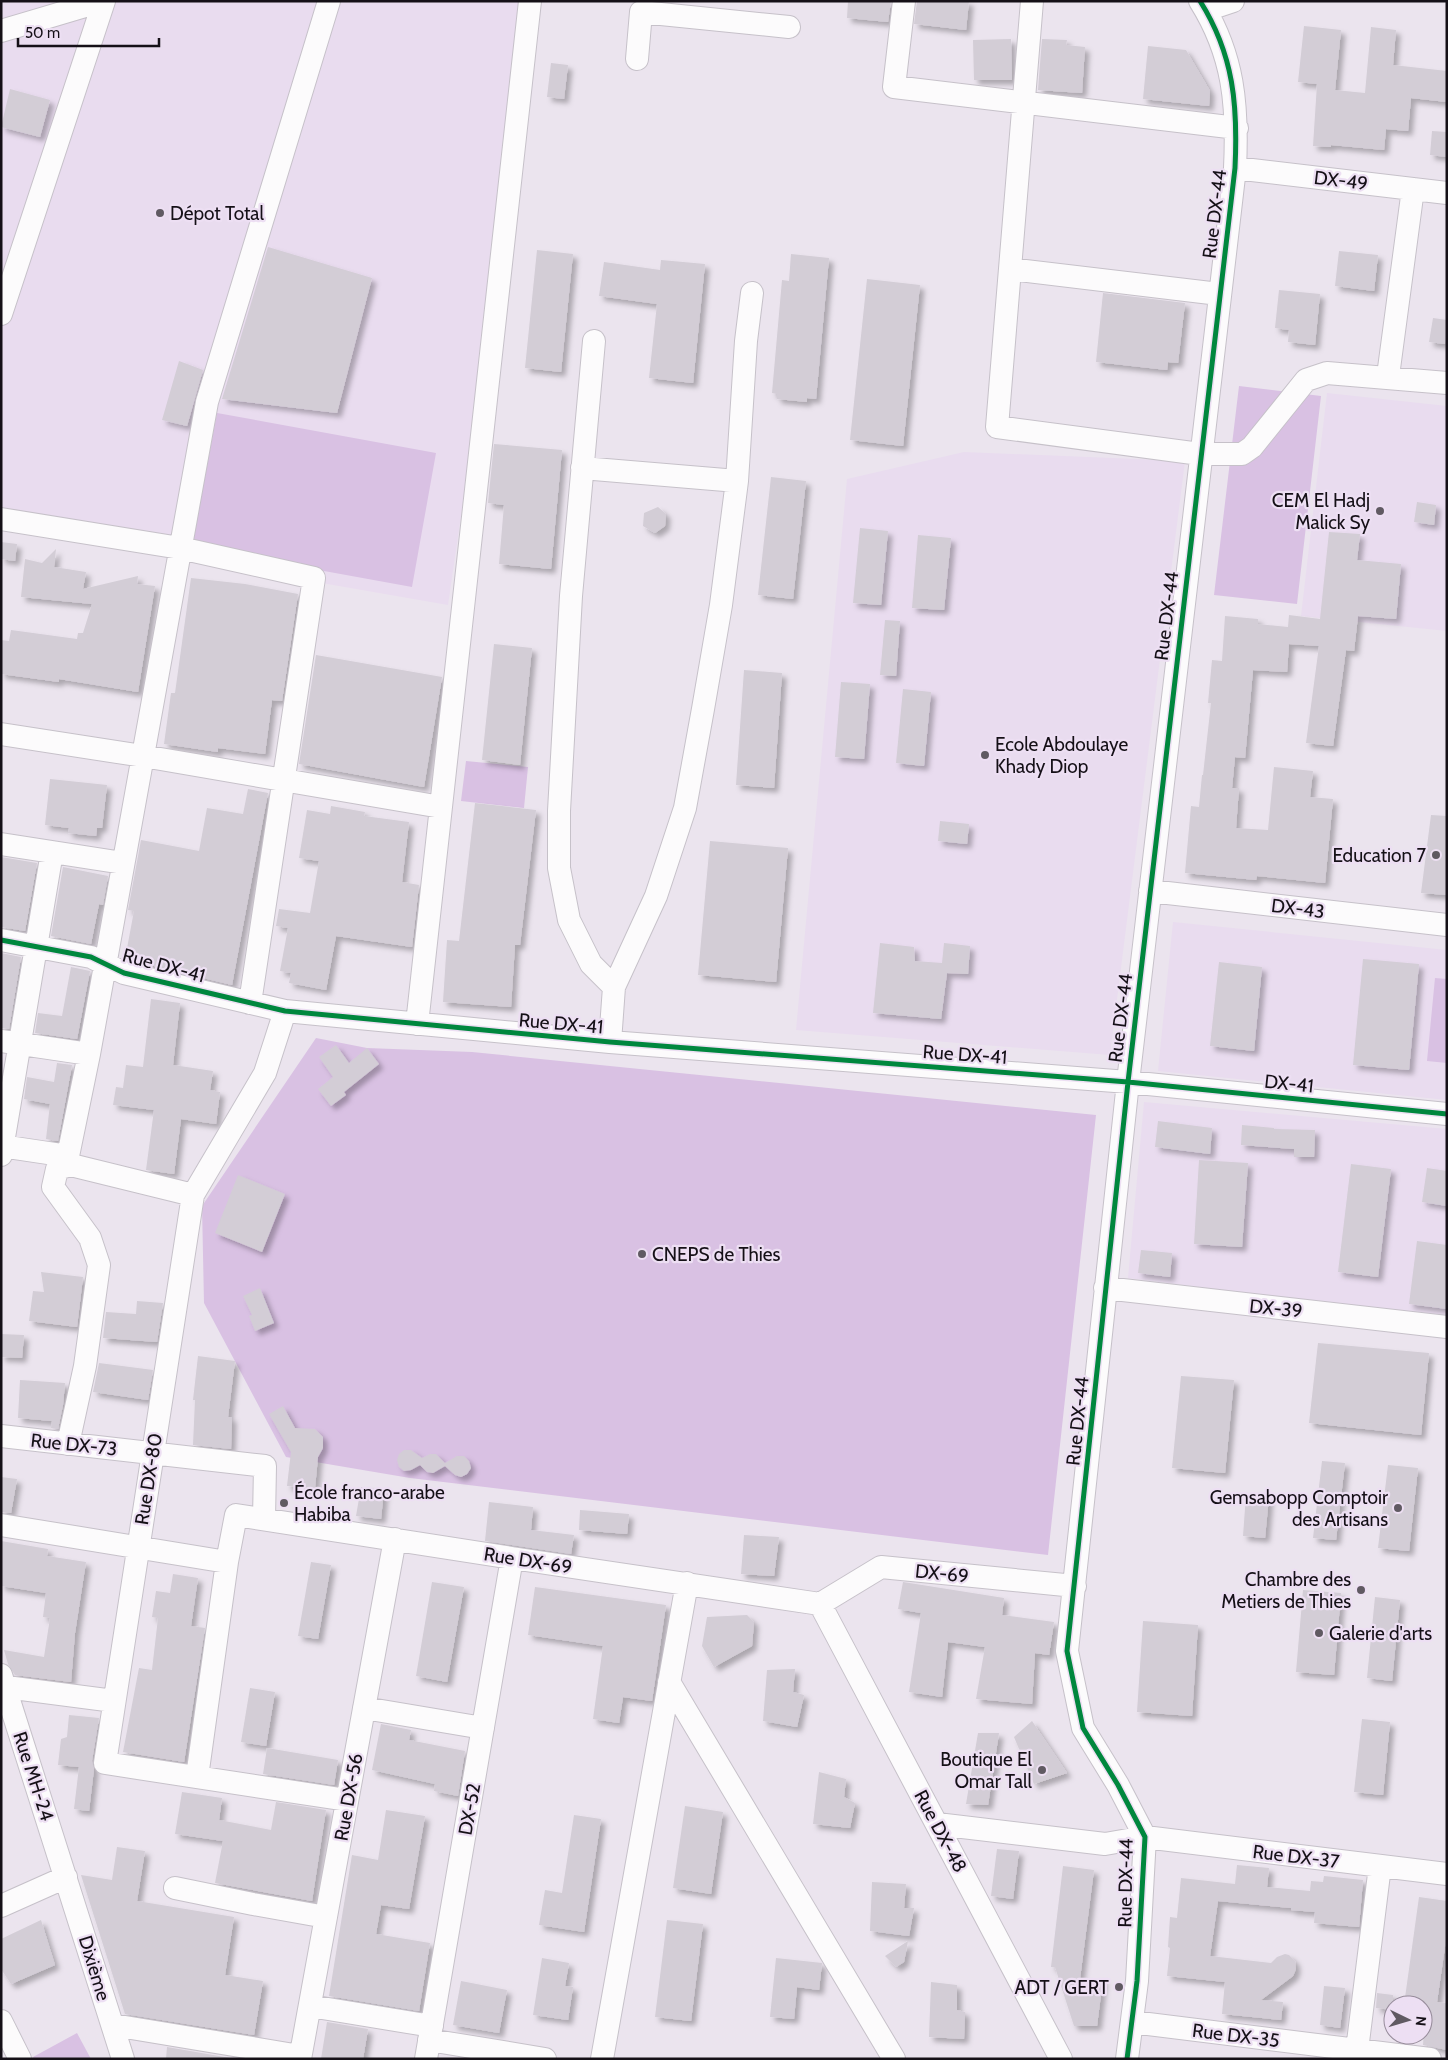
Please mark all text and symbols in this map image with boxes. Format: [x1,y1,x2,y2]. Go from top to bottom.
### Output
scale bar [18,15,159,47]
text: 50 m [25,24,60,42]
street label: DX-49 [1313,166,1369,195]
street label: Rue DX-44 [1198,168,1231,260]
place label: Dépot Total [170,202,264,225]
marker: Dépot Total [154,207,166,219]
place label: CEM El Hadj Malick Sy [1272,489,1370,534]
marker: CEM El Hadj Malick Sy [1374,505,1386,517]
street label: Rue DX-44 [1150,570,1183,662]
place label: Ecole Abdoulaye Khady Diop [995,733,1128,778]
marker: Ecole Abdoulaye Khady Diop [979,749,991,761]
place label: Education 7 [1332,844,1426,867]
marker: Education 7 [1430,849,1442,861]
street label: DX-43 [1270,894,1326,923]
street label: Rue DX-41 [120,943,208,988]
street label: Rue DX-44 [1104,972,1137,1064]
street label: Rue DX-41 [518,1008,604,1039]
street label: Rue DX-41 [922,1040,1008,1069]
street label: DX-41 [1263,1069,1315,1098]
place label: CNEPS de Thies [652,1243,780,1266]
marker: CNEPS de Thies [636,1248,648,1260]
street label: DX-39 [1248,1294,1304,1323]
street label: Rue DX-44 [1061,1375,1094,1467]
street label: Rue DX-73 [30,1429,118,1460]
street label: Rue DX-80 [130,1432,167,1526]
place label: École franco-arabe Habiba [294,1480,445,1526]
place label: Gemsabopp Comptoir des Artisans [1210,1486,1388,1531]
marker: École franco-arabe Habiba [278,1497,290,1509]
marker: Gemsabopp Comptoir des Artisans [1392,1502,1404,1514]
street label: Rue DX-69 [482,1542,574,1579]
street label: DX-69 [914,1559,970,1588]
place label: Chambre des Metiers de Thies [1221,1568,1351,1613]
marker: Chambre des Metiers de Thies [1355,1584,1367,1596]
place label: Galerie d'arts [1329,1622,1432,1645]
marker: Galerie d'arts [1313,1627,1325,1639]
street label: Rue MH-24 [8,1729,59,1824]
place label: Boutique El Omar Tall [940,1748,1033,1793]
street label: Rue DX-56 [329,1751,368,1843]
marker: Boutique El Omar Tall [1036,1764,1048,1776]
street label: DX-52 [454,1781,485,1837]
street label: Rue DX-48 [909,1786,972,1876]
street label: Rue DX-44 [1113,1838,1138,1928]
street label: Rue DX-37 [1251,1840,1341,1873]
street label: Dixième [74,1933,115,2004]
place label: ADT / GERT [1015,1976,1109,1999]
marker: ADT / GERT [1113,1981,1125,1993]
north arrow [1383,1995,1433,2045]
text: N [1412,2015,1430,2027]
street label: Rue DX-35 [1191,2019,1281,2052]

